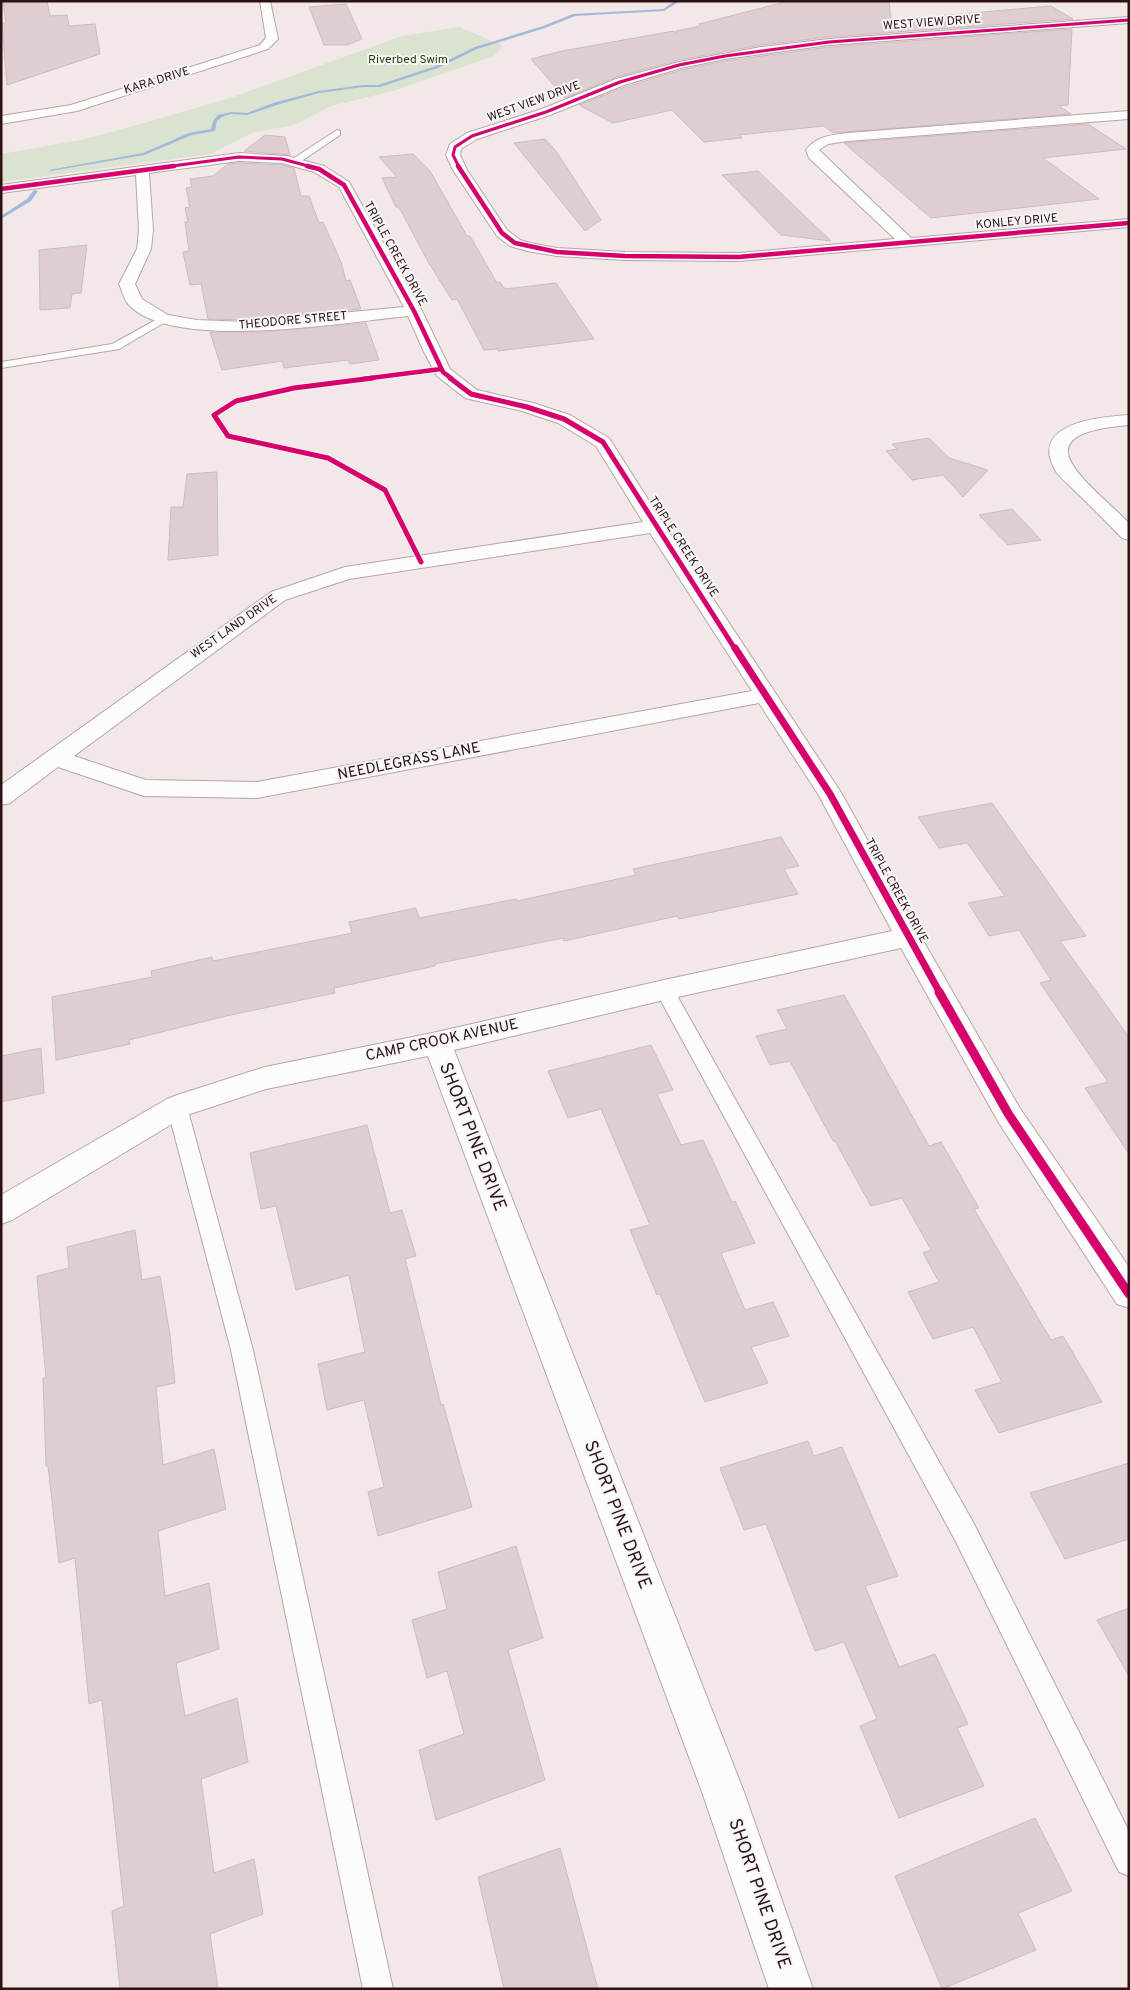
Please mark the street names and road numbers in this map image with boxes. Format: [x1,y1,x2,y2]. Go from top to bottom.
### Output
street label: WEST VIEW DRIVE [883,12,981,34]
street label: KARA DRIVE [122,63,192,99]
street label: WEST VIEW DRIVE [485,78,583,126]
street label: TRIPLE CREEK DRIVE [360,199,430,309]
street label: KONLEY DRIVE [975,210,1059,234]
street label: THEODORE STREET [238,308,348,334]
street label: TRIPLE CREEK DRIVE [644,493,722,601]
street label: WEST LAND DRIVE [188,591,280,663]
street label: NEEDLEGRASS LANE [336,739,482,785]
street label: TRIPLE CREEK DRIVE [861,836,931,946]
street label: CAMP CROOK AVENUE [364,1016,520,1066]
street label: SHORT PINE DRIVE [433,1059,511,1215]
street label: SHORT PINE DRIVE [578,1437,656,1593]
street label: SHORT PINE DRIVE [723,1816,795,1972]

